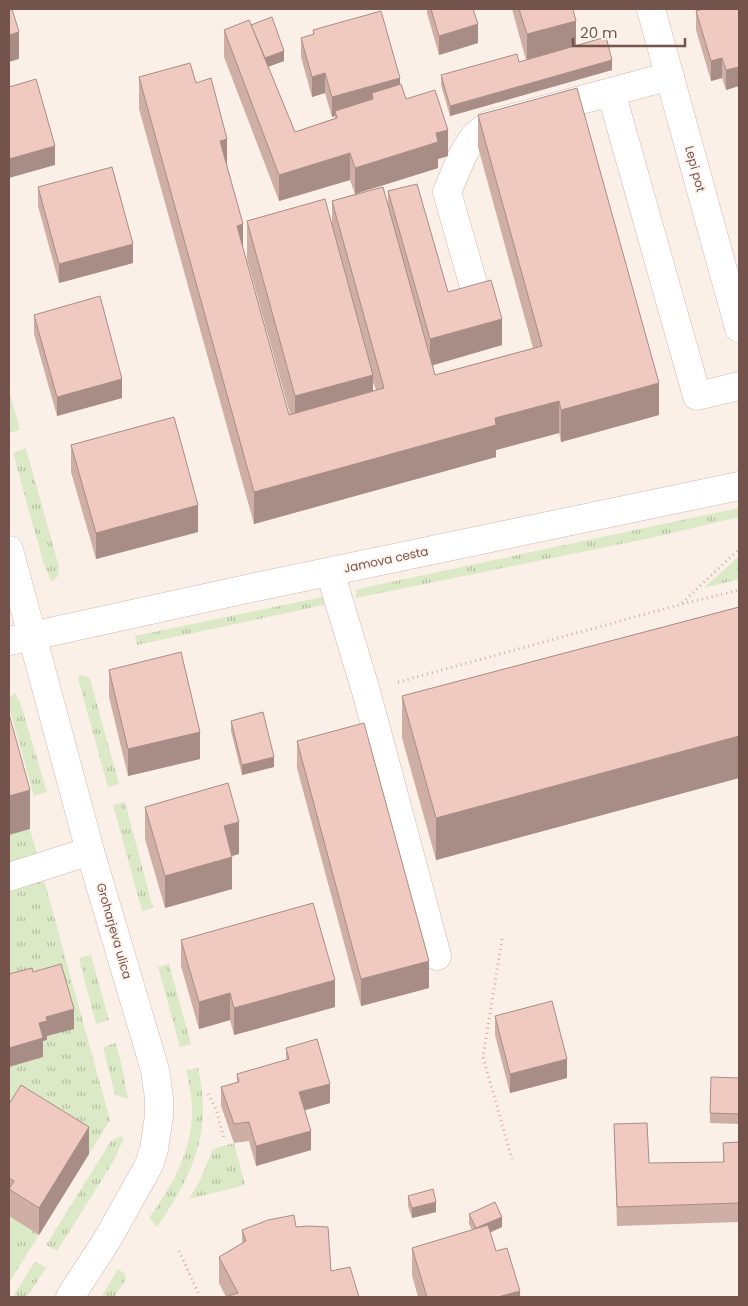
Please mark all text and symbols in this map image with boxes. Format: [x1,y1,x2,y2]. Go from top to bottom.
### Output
scale bar [573,15,686,47]
text: 20 m [580,22,618,43]
street label: Lepi pot [681,144,710,194]
street label: Jamova cesta [342,542,430,577]
street label: Groharjeva ulica [93,881,136,981]

